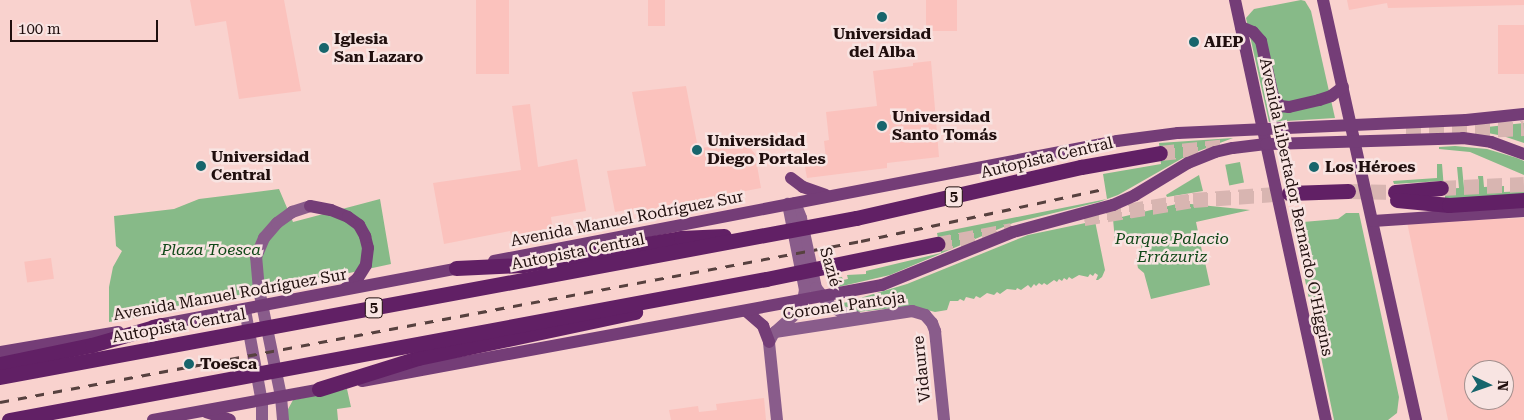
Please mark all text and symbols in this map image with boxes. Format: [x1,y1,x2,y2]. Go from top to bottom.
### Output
scale bar [12,10,160,42]
marker: Universidad del Alba [876,11,888,23]
text: 100 m [18,20,61,38]
place label: Universidad del Alba [833,24,931,62]
place label: Iglesia San Lazaro [334,29,423,67]
place label: AIEP [1204,32,1243,52]
marker: AIEP [1188,36,1200,48]
marker: Iglesia San Lazaro [318,42,330,54]
street label: Avenida Libertador Bernardo O'Higgins [1255,56,1337,358]
place label: Universidad Santo Tomás [892,107,997,145]
marker: Universidad Santo Tomás [876,120,888,132]
place label: Universidad Diego Portales [707,131,826,169]
street label: Autopista Central [979,133,1115,183]
marker: Universidad Diego Portales [691,144,703,156]
place label: Universidad Central [211,147,309,185]
place label: Los Héroes [1325,157,1416,177]
marker: Universidad Central [195,160,207,172]
marker: Los Héroes [1307,160,1321,174]
road number: 5 [944,184,964,210]
street label: Avenida Manuel Rodríguez Sur [509,187,745,251]
park label: Parque Palacio Errázuriz [1115,229,1229,267]
street label: Autopista Central [510,230,646,274]
park label: Plaza Toesca [161,240,261,260]
street label: Sazié [815,245,845,289]
street label: Avenida Manuel Rodríguez Sur [112,265,348,325]
street label: Coronel Pantoja [782,288,906,324]
road number: 5 [364,296,384,320]
street label: Autopista Central [111,305,247,347]
street label: Vidaurre [909,335,935,403]
place label: Toesca [200,354,257,374]
marker: Toesca [182,357,196,371]
north arrow [1464,360,1514,410]
text: N [1495,380,1511,392]

